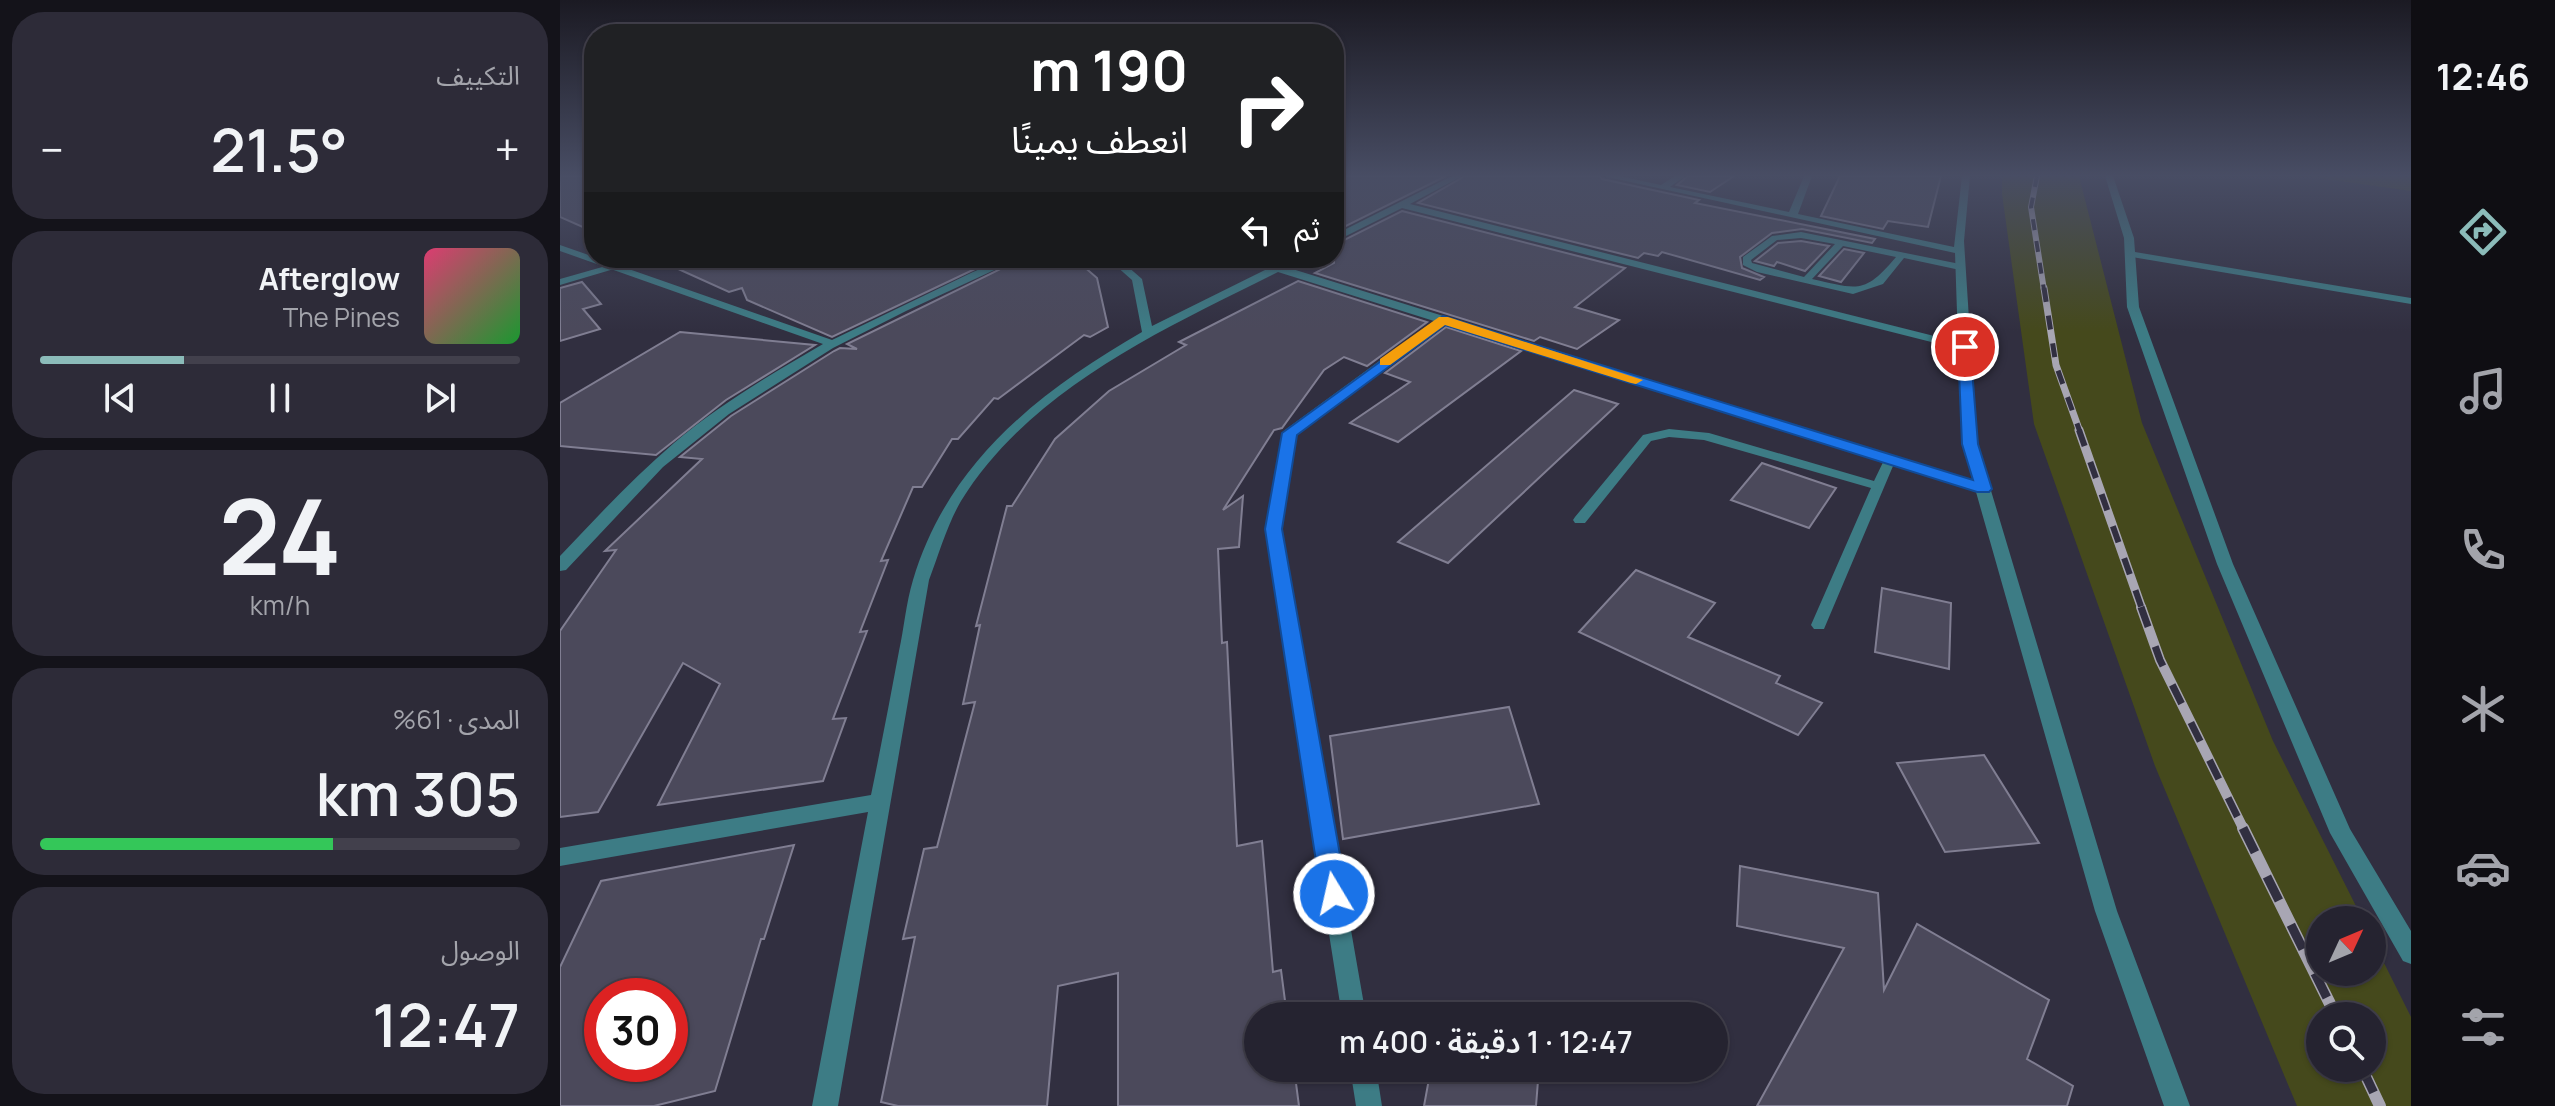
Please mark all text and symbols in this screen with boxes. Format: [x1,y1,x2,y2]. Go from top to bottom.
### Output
text: 190 m [1030,31,1188,108]
text: 12:46 [2436,52,2530,101]
icon: right [1216,56,1320,160]
text: التكييف [436,57,520,93]
text: 21.5° [211,108,348,190]
text: انعطف يمينًا [1011,115,1188,164]
text: − [40,119,64,179]
text: + [495,119,520,179]
icon: directions [2455,204,2511,260]
icon: left [1234,208,1278,252]
text: ثم [1294,208,1320,249]
text: Afterglow [259,258,400,299]
text: The Pines [283,299,400,335]
pin [1931,313,1999,381]
icon: arrive [1943,325,1987,369]
icon: music [2455,363,2511,419]
icon: previous [98,376,142,420]
icon: pause [258,376,302,420]
icon: next [418,376,462,420]
text: 24 [218,464,342,606]
icon: phone [2455,522,2511,578]
text: km/h [250,587,310,623]
icon: climate [2455,681,2511,737]
text: المدى · 61% [393,701,520,737]
text: 305 km [316,752,520,834]
icon: car [2455,840,2511,896]
position arrow [1292,852,1376,936]
north arrow [2306,906,2386,986]
map controls [2306,906,2386,1082]
text: الوصول [441,932,520,968]
speed limit sign: 30 [584,978,688,1082]
text: 12:47 [372,983,520,1065]
icon: filters [2455,999,2511,1055]
button: search [2306,1002,2386,1082]
text: 12:47 · 1 دقيقة · 400 m [1339,1021,1633,1062]

